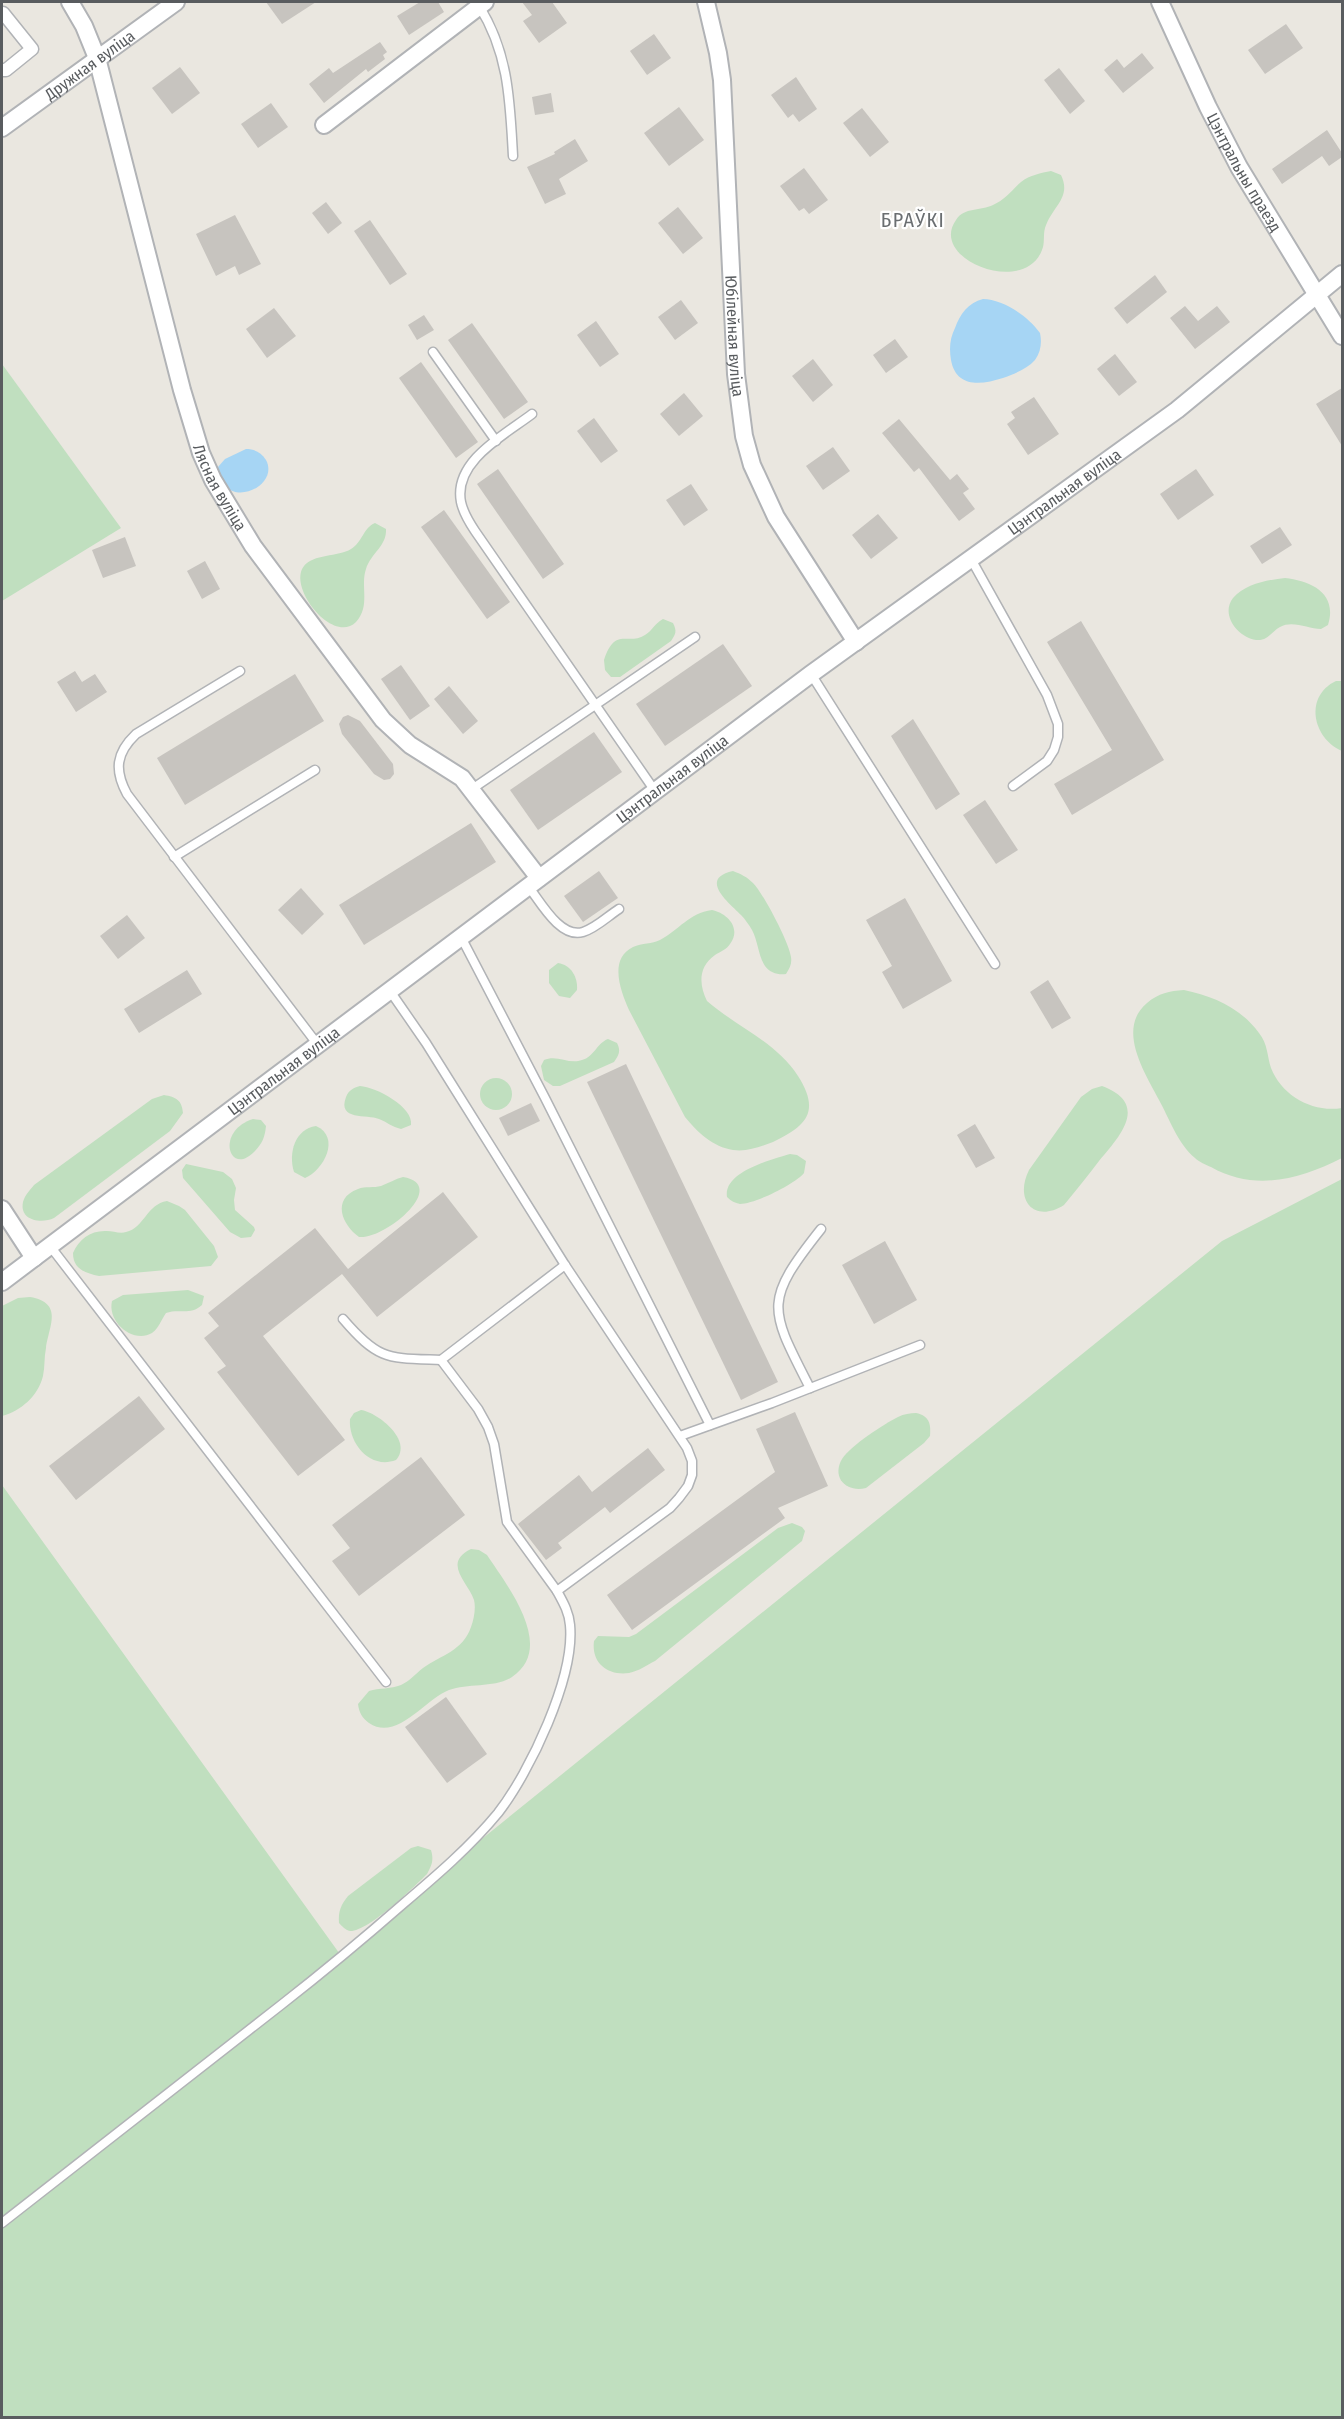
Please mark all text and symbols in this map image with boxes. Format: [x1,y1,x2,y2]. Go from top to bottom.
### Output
street label: Дружная вуліца [40,26,138,104]
street label: Цэнтральны праезд [1203,110,1285,235]
district label: БРАЎКІ [881,208,945,232]
street label: Юбілейная вуліца [721,275,748,398]
street label: Лясная вуліца [189,442,251,534]
street label: Цэнтральная вуліца [1004,445,1125,539]
street label: Цэнтральная вуліца [613,731,732,827]
street label: Цэнтральная вуліца [224,1023,343,1119]

